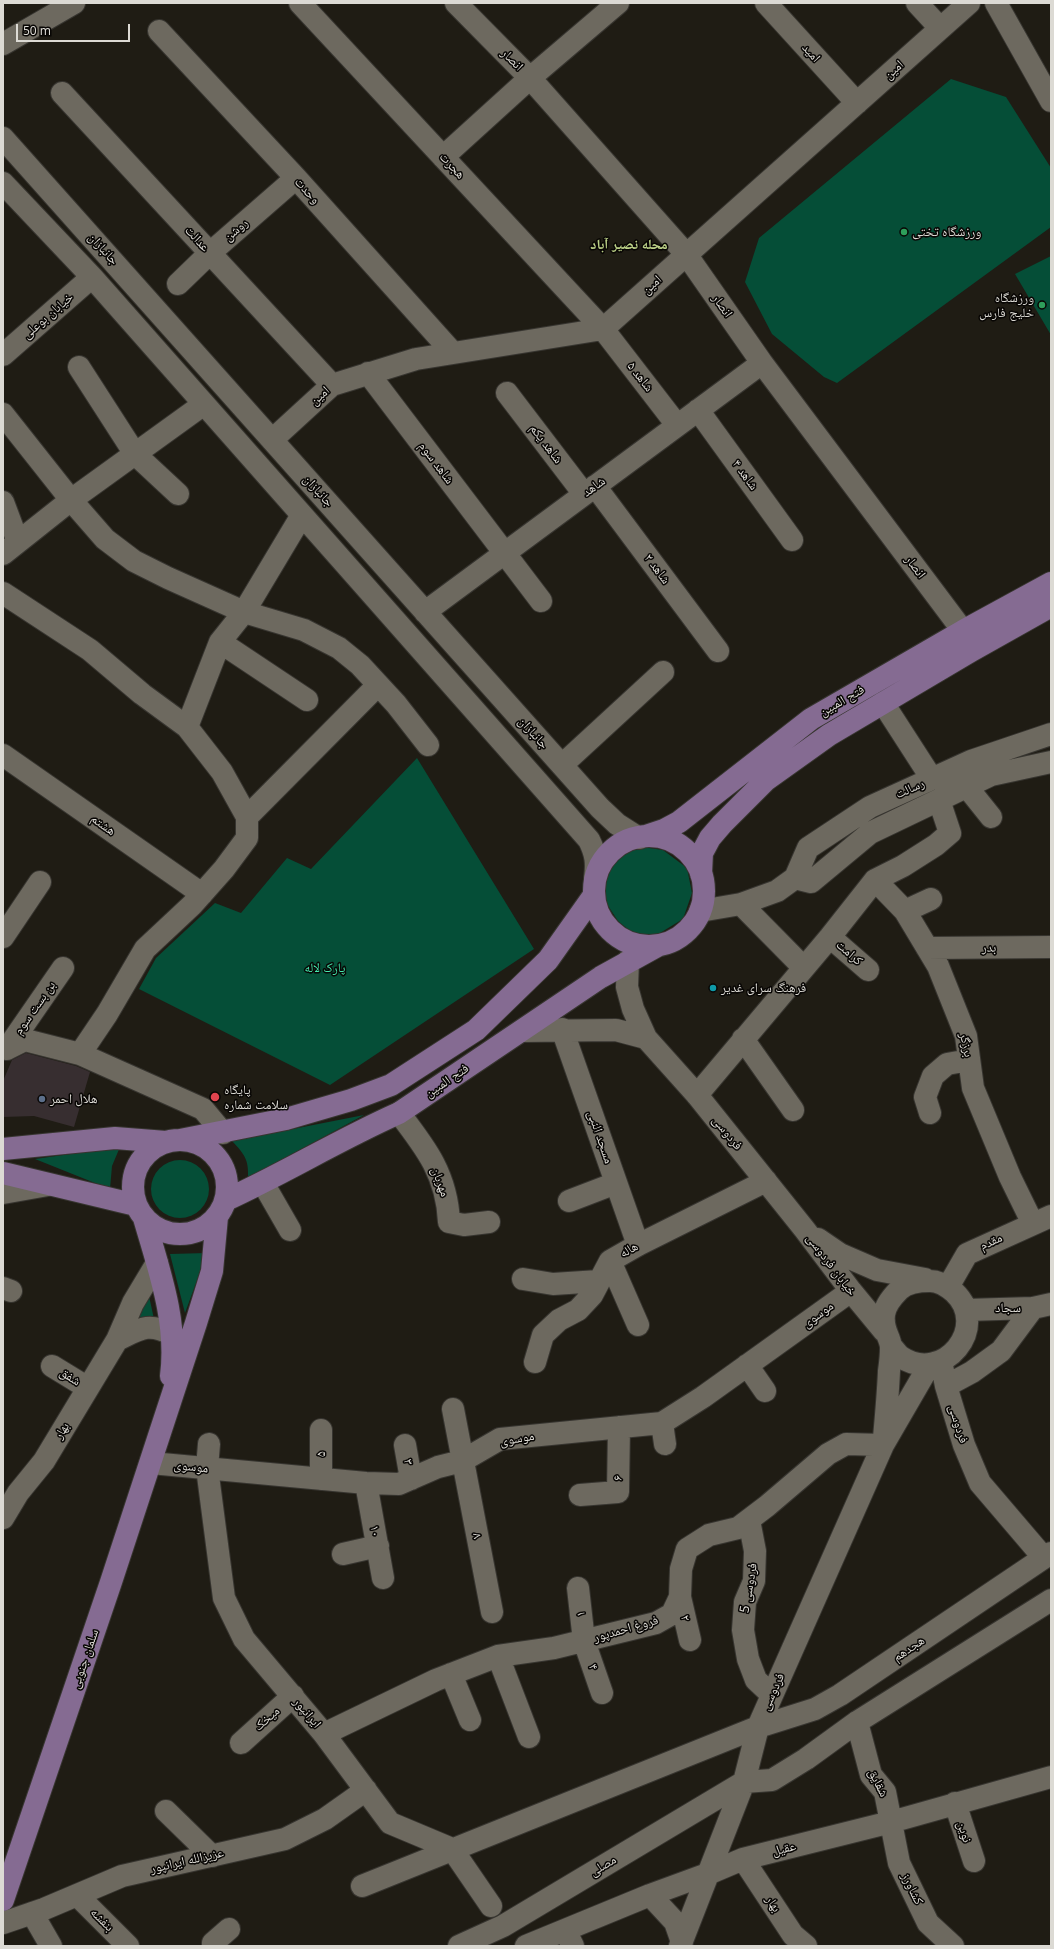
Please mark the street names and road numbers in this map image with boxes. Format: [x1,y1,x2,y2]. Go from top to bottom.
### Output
street label: امید [799,40,823,66]
street label: انصار [498,46,526,74]
street label: امین [881,57,907,83]
street label: هجرت [436,150,468,182]
street label: وحدت [291,174,323,208]
street label: روشن [221,215,251,245]
street label: عدالت [181,223,213,255]
street label: جانبازان [85,230,121,268]
street label: امین [639,272,665,298]
street label: خیابان بوعلی [19,290,77,342]
street label: انصار [708,291,736,321]
street label: شاهد ۵ [623,359,657,395]
street label: امین [307,383,333,409]
street label: شاهد یکم [526,421,566,467]
street label: شاهد سوم [415,439,457,487]
street label: شاهد ۴ [729,457,761,493]
street label: جانبازان [300,472,336,510]
street label: شاهد [579,473,609,501]
street label: شاهد ۲ [641,551,673,587]
street label: انصار [901,552,929,582]
street label: فتح المبین [817,682,867,720]
street label: جانبازان [515,714,551,752]
street label: رسالت [893,776,927,802]
street label: هشتم [88,811,118,839]
street label: کرامت [832,937,866,969]
street label: بدر [981,940,997,956]
street label: بن بست سوم [11,978,59,1038]
street label: برزگر [956,1031,976,1059]
street label: فتح المبین [422,1061,472,1101]
street label: مسجد النبی [584,1108,616,1166]
street label: فردوسی [708,1113,746,1153]
street label: مهربان [427,1165,453,1199]
street label: مقدم [977,1230,1005,1254]
street label: خیابان فردوسی [803,1231,859,1299]
street label: هاله [617,1239,641,1261]
street label: موسوی [799,1298,837,1332]
street label: سجاد [995,1300,1021,1316]
street label: شفق [57,1365,83,1389]
street label: فردوسی [945,1403,971,1445]
street label: بهار [51,1420,73,1442]
street label: موسوی [499,1428,535,1450]
street label: ۵ [313,1451,329,1457]
street label: موسوی [173,1457,209,1477]
street label: ۳ [400,1458,416,1466]
street label: ۶ [610,1475,626,1481]
street label: ۱۰ [366,1524,384,1538]
street label: ۸ [469,1532,485,1540]
street label: 5 فردوسی [737,1562,761,1614]
street label: ۱ [573,1610,589,1618]
street label: فروغ احمدپور [592,1612,660,1646]
street label: ۲ [677,1613,693,1623]
street label: سلمان جنوبی [68,1627,102,1691]
street label: هجدهم [890,1633,928,1665]
street label: ۴ [585,1662,601,1672]
street label: فردوسی [758,1671,788,1713]
street label: ایرانپور [290,1694,324,1732]
street label: میخک [251,1703,283,1735]
street label: شقایق [864,1766,892,1800]
street label: نوین [953,1819,975,1845]
street label: عقیل [770,1839,798,1859]
street label: عزیزالله ایرانپور [149,1845,225,1877]
street label: مصلی [587,1852,619,1880]
street label: کشاورز [898,1871,926,1907]
street label: بهار [762,1893,784,1915]
street label: بنفشه [87,1905,117,1935]

